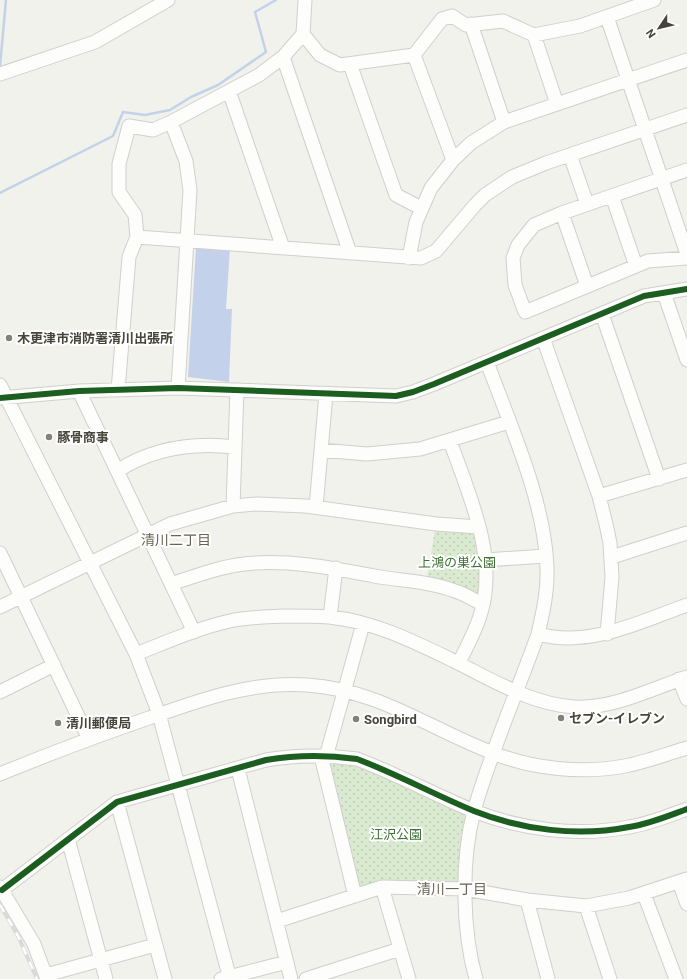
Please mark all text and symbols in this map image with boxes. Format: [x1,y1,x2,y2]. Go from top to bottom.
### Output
north arrow [639,8,679,48]
text: N [644,26,659,40]
place label: 木更津市消防署清川出張所 [17,331,173,346]
marker: 木更津市消防署清川出張所 [4,333,14,343]
place label: 豚骨商事 [57,430,109,445]
marker: 豚骨商事 [44,432,54,442]
district label: 清川二丁目 [141,532,211,548]
park label: 上鴻の巣公園 [418,555,496,570]
place label: セブン-イレブン [569,711,665,726]
place label: Songbird [364,712,417,727]
marker: セブン-イレブン [556,713,566,723]
marker: Songbird [351,714,361,724]
place label: 清川郵便局 [66,716,131,731]
marker: 清川郵便局 [53,718,63,728]
park label: 江沢公園 [370,827,422,842]
district label: 清川一丁目 [417,881,487,897]

